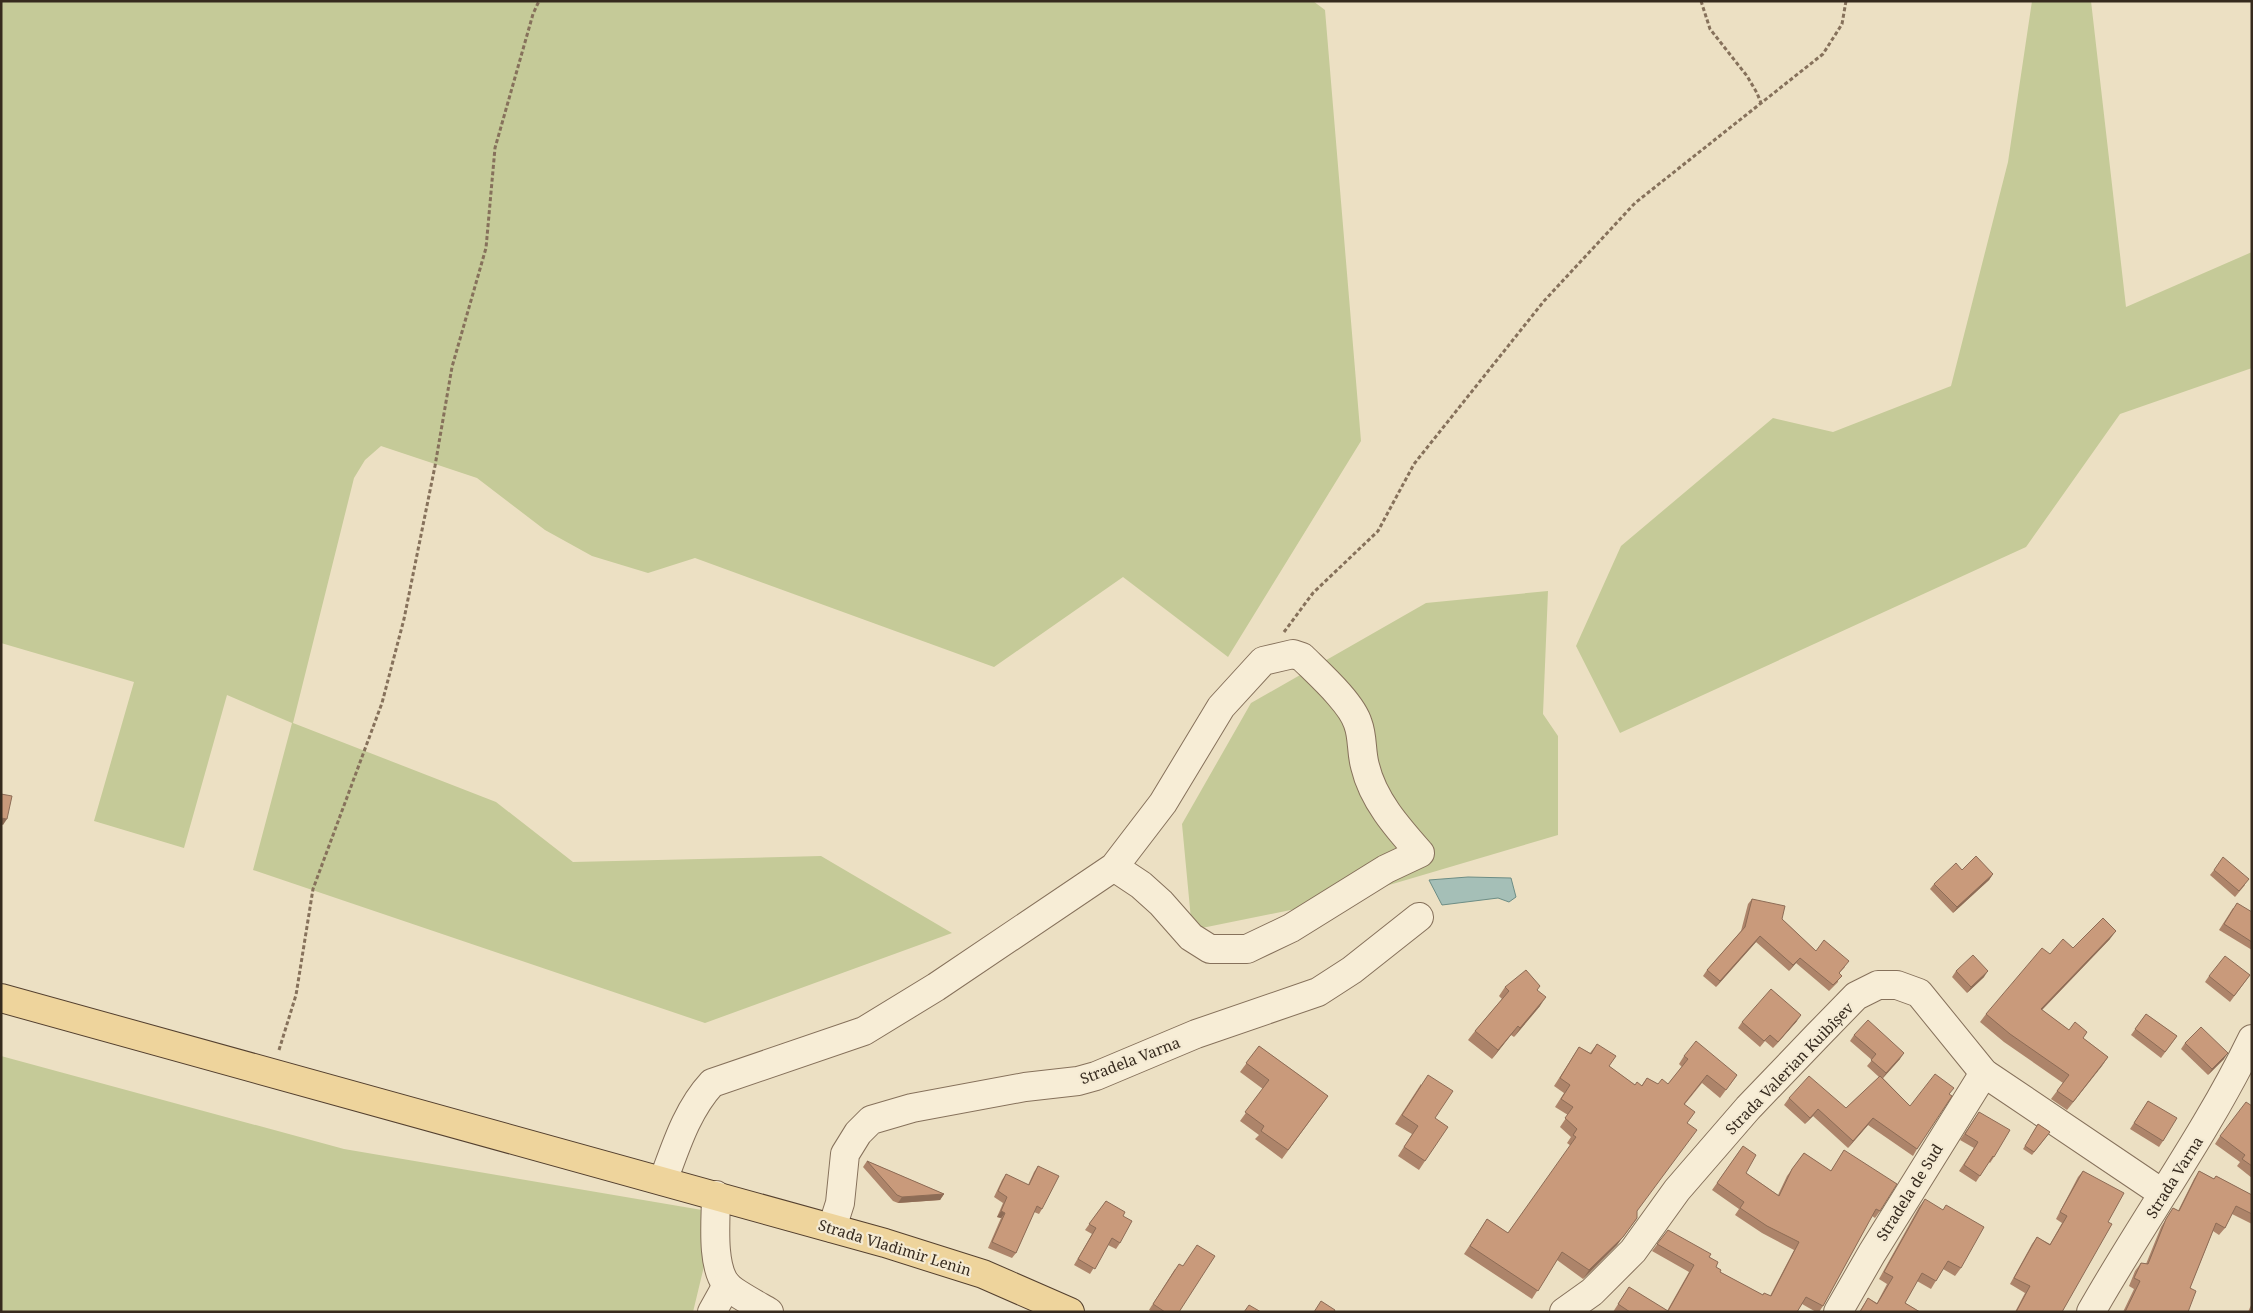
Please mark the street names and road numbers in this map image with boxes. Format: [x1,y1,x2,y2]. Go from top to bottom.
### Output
street label: Strada Valerian Kuibîșev [1721,997,1858,1138]
street label: Stradela Varna [1077,1032,1183,1088]
street label: Strada Varna [2141,1132,2207,1222]
street label: Stradela de Sud [1871,1140,1947,1244]
street label: Strada Vladimir Lenin [816,1214,974,1280]

